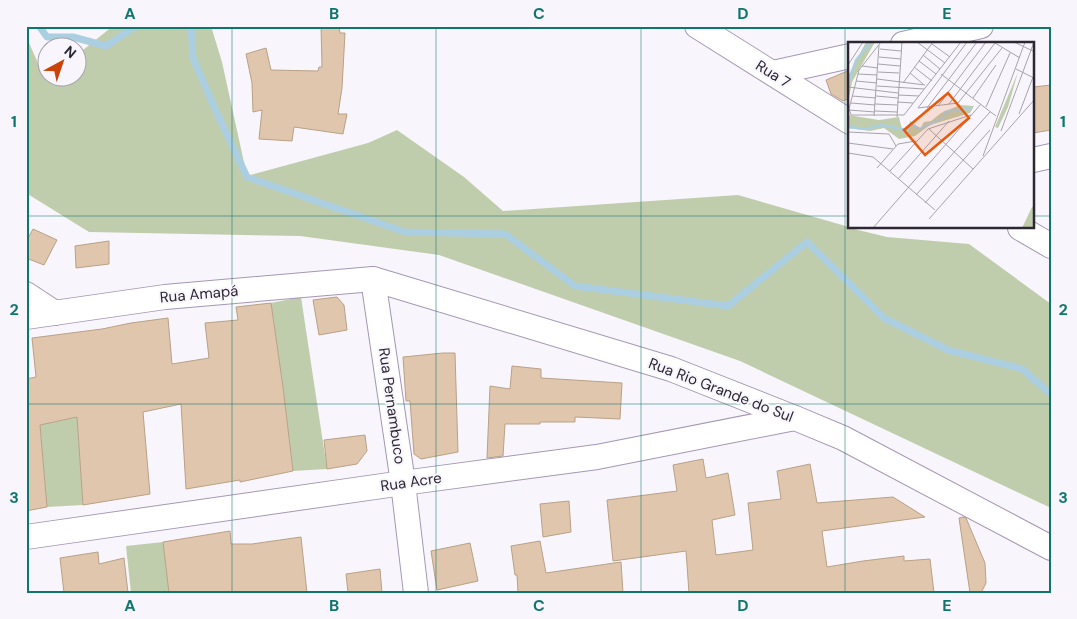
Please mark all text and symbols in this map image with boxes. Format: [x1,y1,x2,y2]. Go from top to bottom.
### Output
text: A [124,3,136,24]
text: B [329,3,339,24]
text: C [533,3,545,24]
text: D [737,3,749,24]
text: E [942,3,952,24]
north arrow [38,38,88,88]
text: N [61,42,80,62]
inset map [848,42,1034,229]
street label: Rua 7 [752,56,794,92]
text: 1 [11,111,17,132]
text: 1 [1060,111,1066,132]
street label: Rua Amapá [159,281,239,307]
text: 2 [9,299,19,320]
text: 2 [1058,299,1068,320]
street label: Rua Pernambuco [374,346,410,466]
street label: Rua Rio Grande do Sul [646,353,796,427]
street label: Rua Acre [379,468,443,496]
text: 3 [9,487,19,508]
text: 3 [1058,487,1068,508]
text: A [124,595,136,616]
text: B [329,595,339,616]
text: C [533,595,545,616]
text: D [737,595,749,616]
text: E [942,595,952,616]

